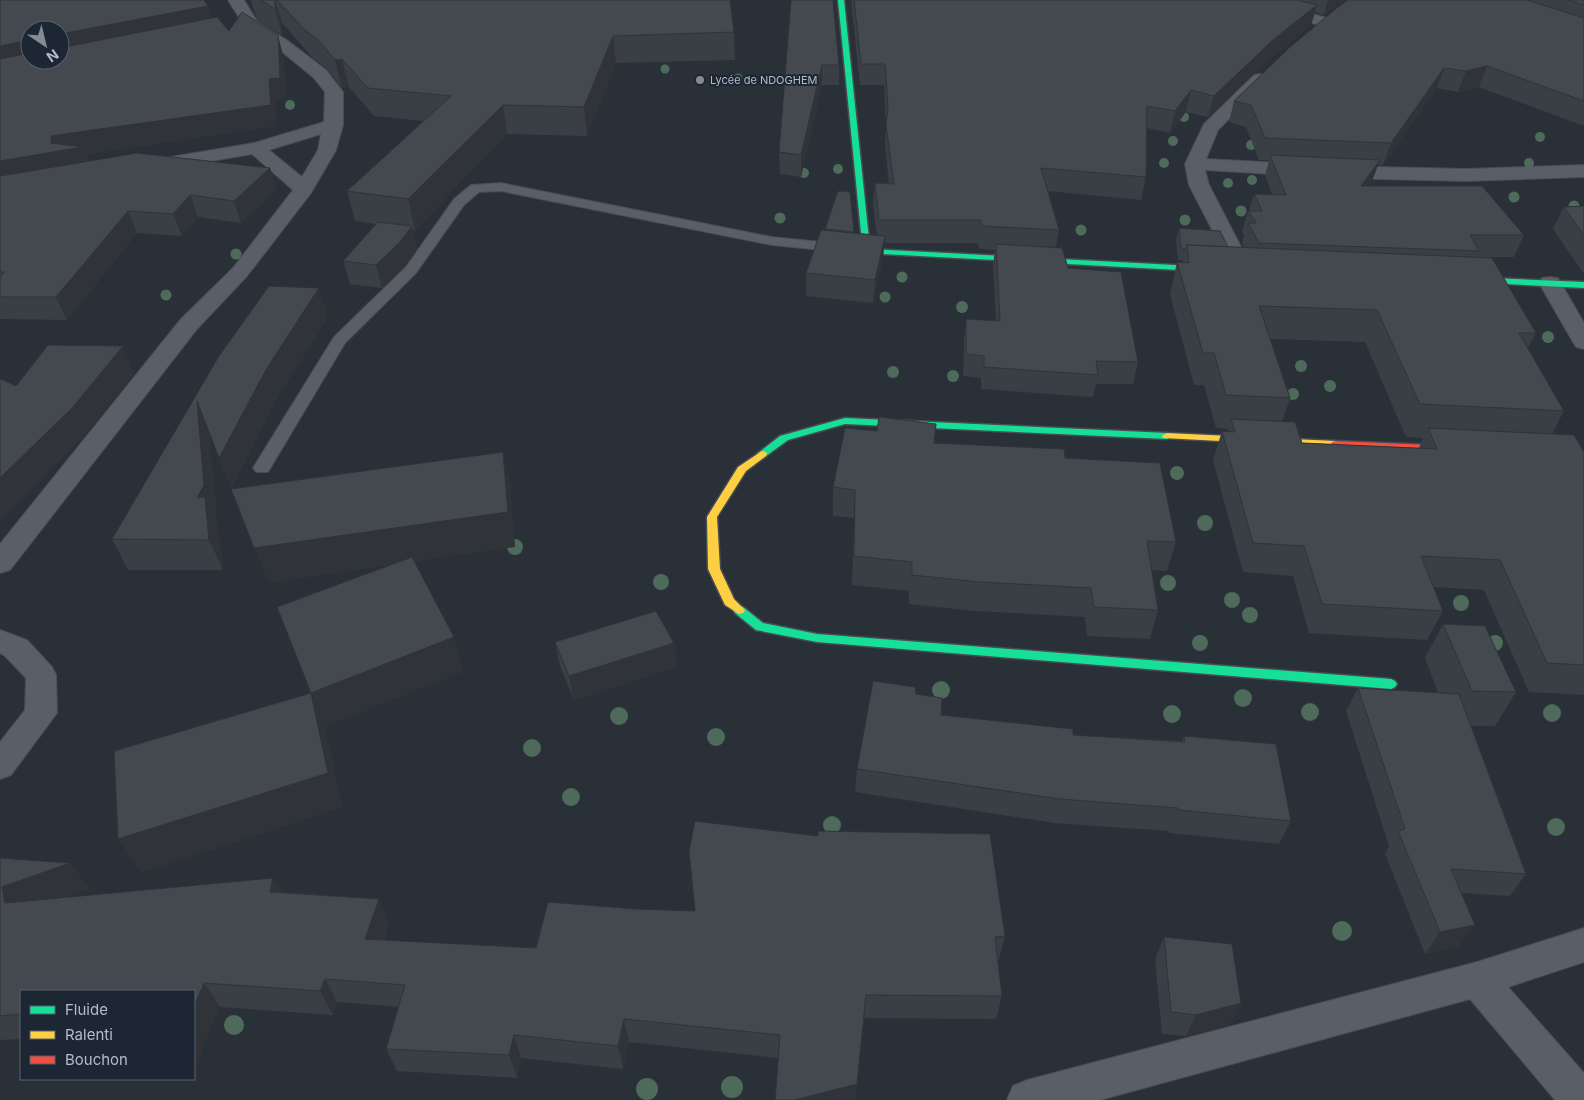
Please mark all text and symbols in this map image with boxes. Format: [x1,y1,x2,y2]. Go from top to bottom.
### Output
north arrow [20,20,70,70]
text: N [43,46,62,66]
place label: Lycée de NDOGHEM [710,73,817,87]
marker: Lycée de NDOGHEM [694,74,706,86]
legend [20,990,195,1080]
text: Fluide [65,1000,108,1019]
text: Ralenti [65,1025,113,1044]
text: Bouchon [65,1050,128,1069]

